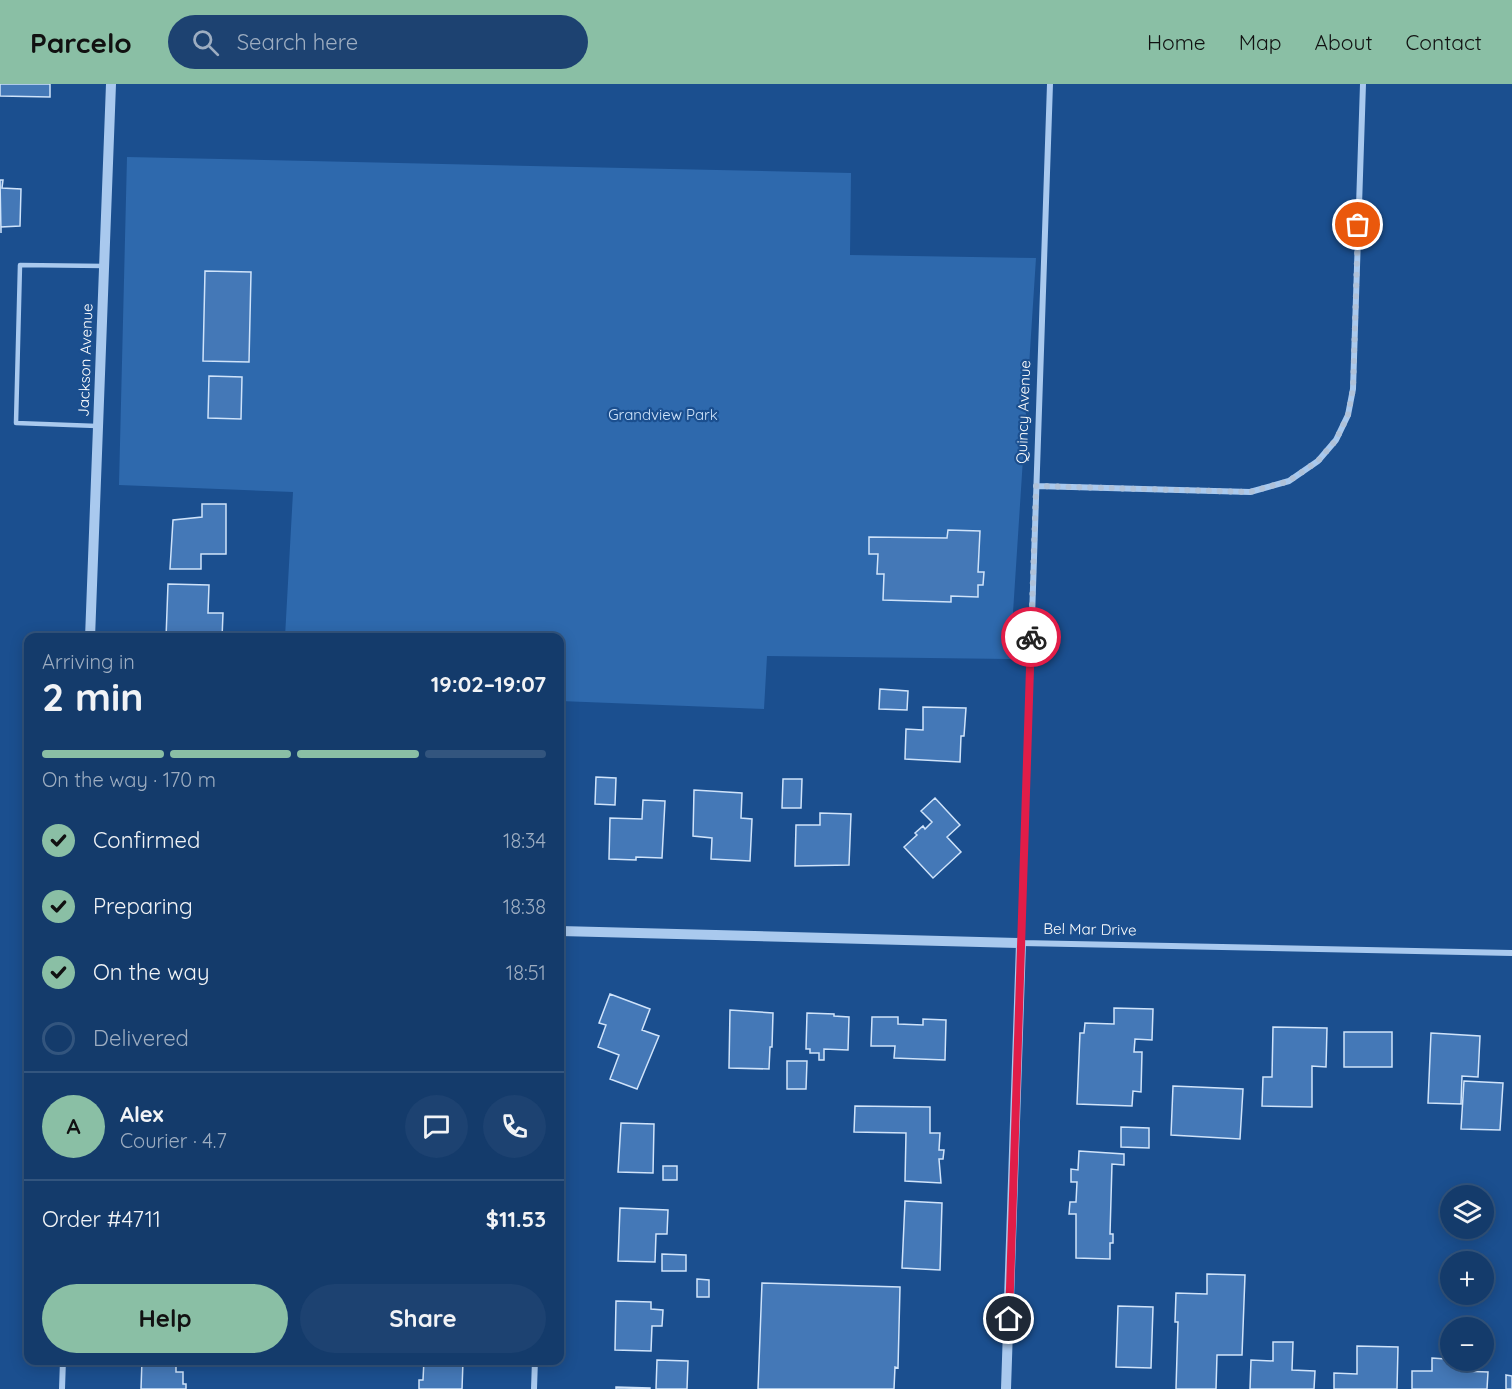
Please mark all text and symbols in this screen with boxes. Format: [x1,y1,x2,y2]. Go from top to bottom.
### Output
search box [168,15,588,69]
text: Parcelo [30,25,132,60]
icon: search [189,26,222,59]
text: Search here [237,28,358,56]
text: Home [1147,29,1206,55]
text: Map [1239,29,1282,55]
text: About [1315,29,1373,55]
text: Contact [1406,29,1482,55]
pin [1332,199,1383,250]
icon: bag [1341,208,1374,241]
street label: Jackson Avenue [74,303,96,417]
street label: Quincy Avenue [1012,360,1034,464]
park label: Grandview Park [608,405,718,424]
courier [1001,607,1061,667]
icon: bike [1015,621,1048,654]
text: Arriving in [42,649,135,674]
text: 19:02–19:07 [431,670,546,698]
text: 2 min [42,672,144,721]
text: On the way · 170 m [42,767,216,792]
icon: check [42,824,75,857]
text: Confirmed [93,826,200,854]
text: 18:34 [503,828,546,853]
icon: check [42,890,75,923]
text: Preparing [93,892,193,920]
text: 18:38 [503,894,546,919]
street label: Bel Mar Drive [1043,919,1137,939]
icon: check [42,956,75,989]
text: On the way [93,958,209,986]
text: 18:51 [506,960,546,985]
text: Delivered [93,1024,189,1052]
button: chat [405,1095,468,1158]
button: phone [483,1095,546,1158]
text: Alex [120,1100,163,1128]
text: A [66,1112,81,1140]
text: Courier · 4.7 [120,1128,227,1153]
map controls [1440,1185,1494,1371]
button: layers [1440,1185,1494,1239]
text: Order #4711 [42,1205,161,1233]
text: $11.53 [486,1205,546,1233]
button: + [1440,1251,1494,1305]
button: Help [42,1284,288,1353]
button: Share [300,1284,546,1353]
pin [983,1293,1034,1344]
icon: home [992,1302,1025,1335]
button: − [1440,1317,1494,1371]

